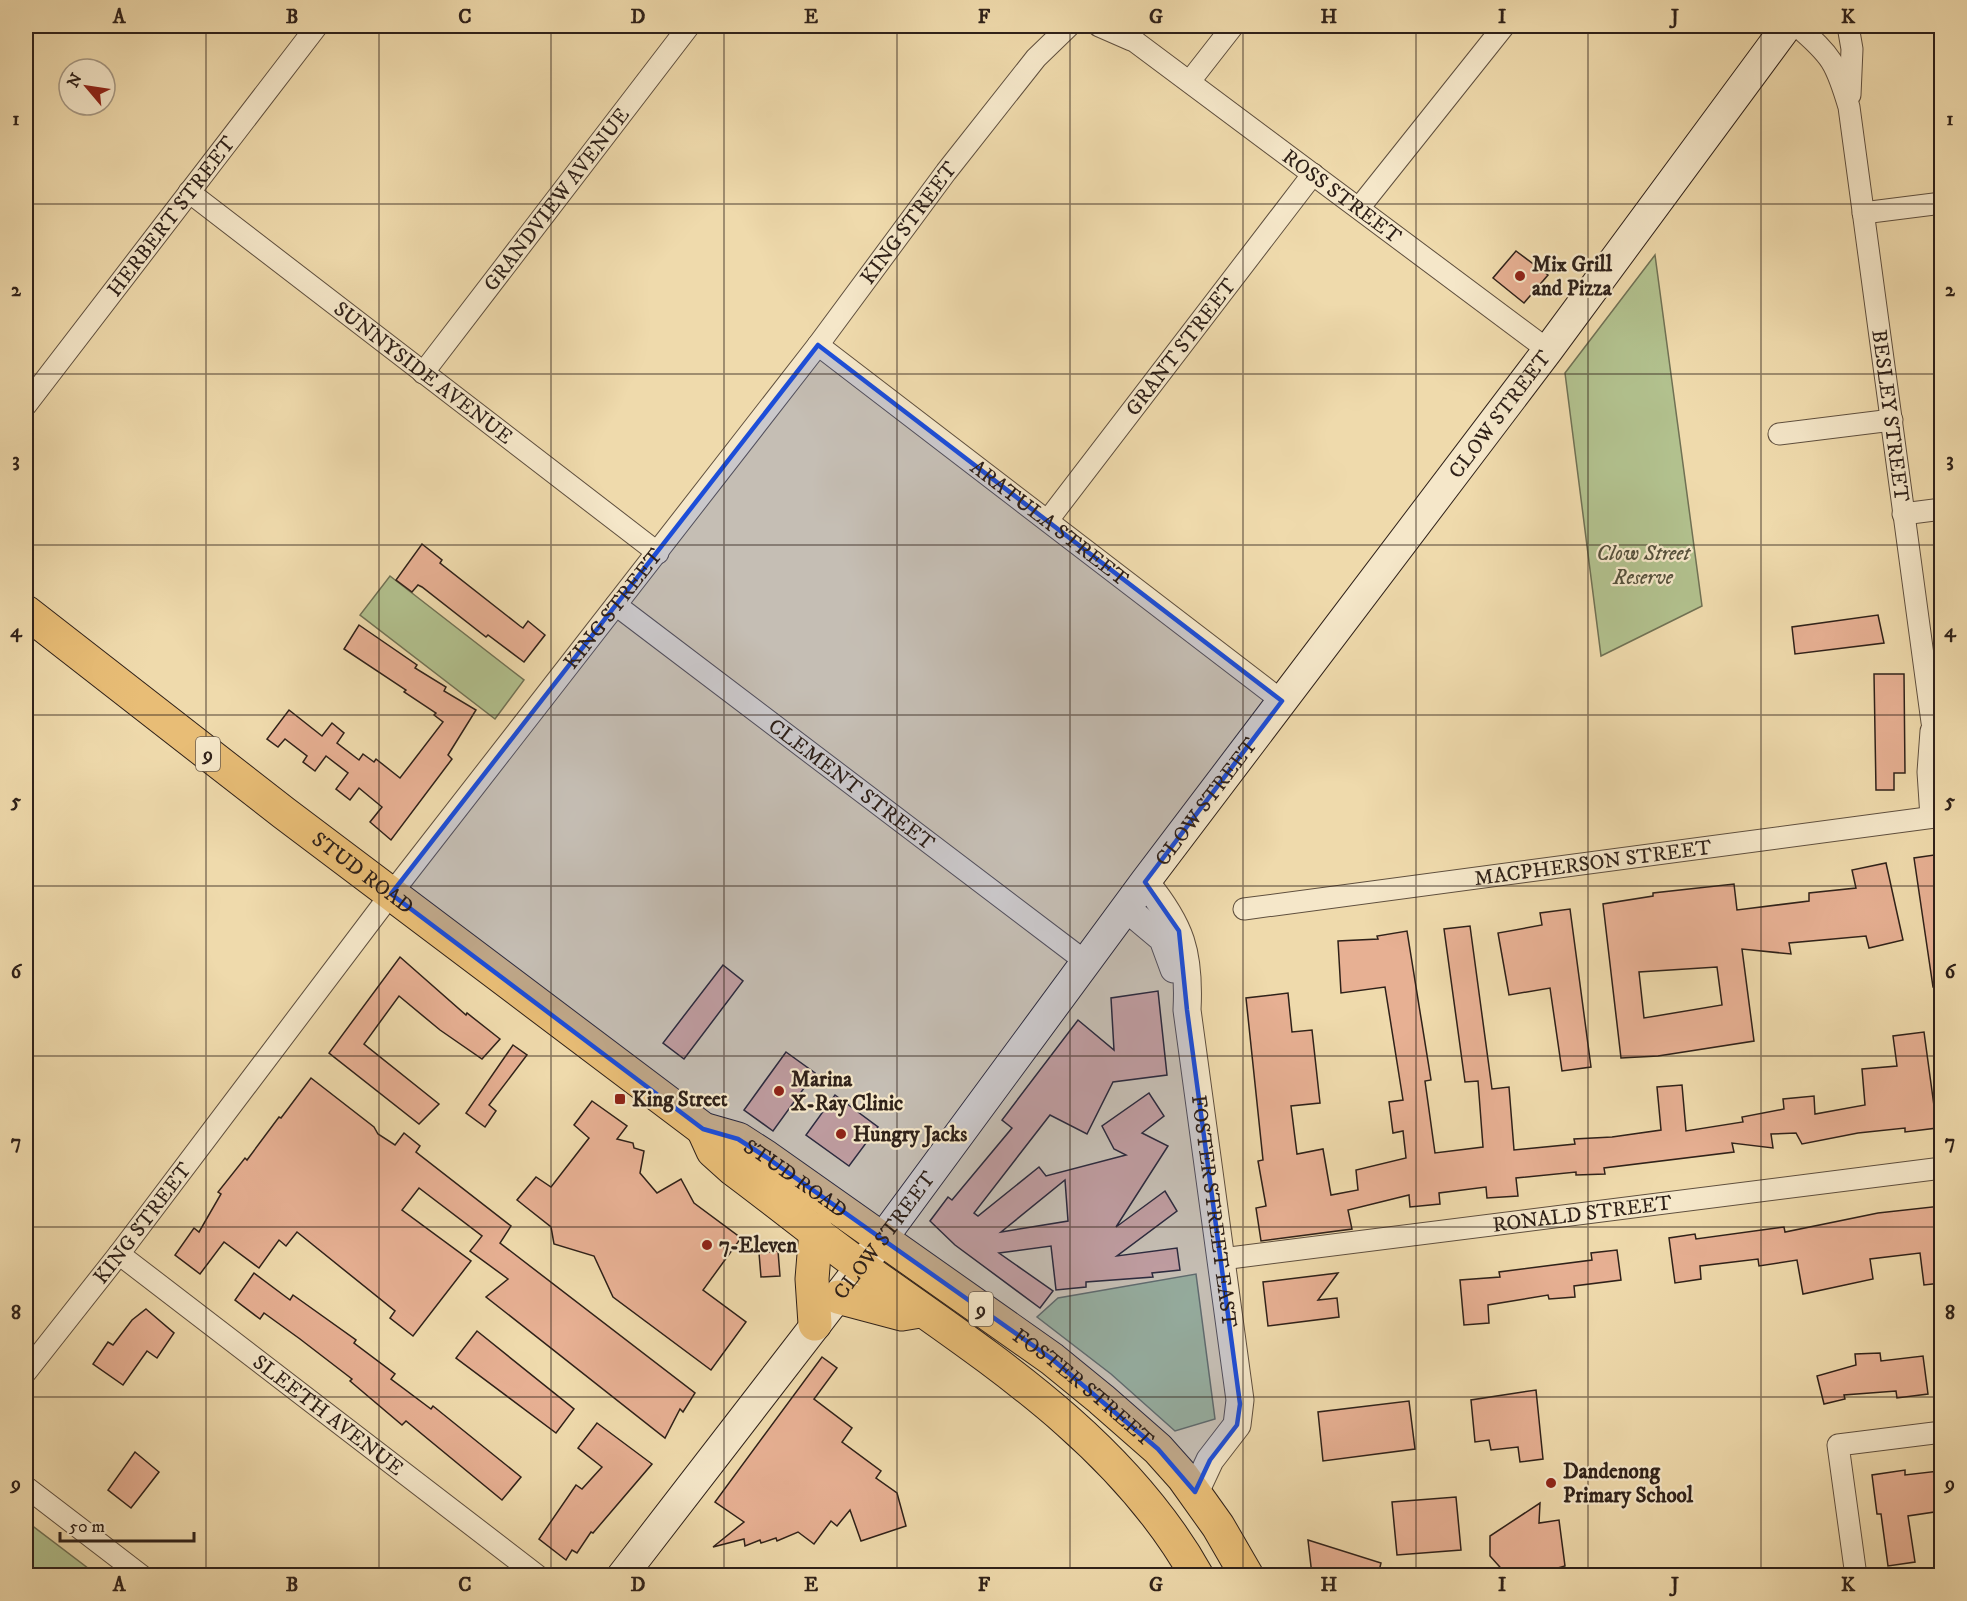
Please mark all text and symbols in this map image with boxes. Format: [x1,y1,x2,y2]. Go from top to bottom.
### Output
text: A [112,5,127,30]
text: B [286,5,298,30]
text: C [458,5,472,30]
text: D [631,5,646,30]
text: E [804,5,818,30]
text: F [978,5,991,30]
text: G [1149,5,1163,30]
text: H [1321,5,1338,30]
text: I [1498,5,1506,30]
text: J [1669,5,1679,30]
text: K [1841,5,1856,30]
north arrow [57,57,117,117]
text: N [63,70,87,91]
street label: GRANDVIEW AVENUE [478,103,636,297]
text: 1 [12,107,20,132]
text: 1 [1946,107,1954,132]
street label: HERBERT STREET [102,131,242,302]
street label: ROSS STREET [1277,144,1406,250]
street label: KING STREET [855,157,963,290]
place label: Mix Grill and Pizza [1532,252,1613,302]
marker: Mix Grill and Pizza [1513,269,1527,283]
street label: GRANT STREET [1120,274,1242,421]
text: 2 [11,278,22,303]
text: 2 [1945,278,1956,303]
street label: SUNNYSIDE AVENUE [328,296,518,451]
street label: BESLEY STREET [1865,328,1914,504]
street label: CLOW STREET [1443,345,1557,484]
text: 3 [12,448,20,473]
text: 3 [1946,448,1954,473]
street label: ARATULA STREET [965,455,1133,592]
park label: Clow Street Reserve [1596,541,1691,591]
street label: KING STREET [559,543,669,675]
text: 4 [10,619,23,644]
text: 4 [1944,619,1957,644]
street label: CLEMENT STREET [763,713,940,856]
street label: CLOW STREET [1150,733,1264,871]
road number: 9 [196,737,220,771]
text: 5 [10,789,21,814]
text: 5 [1944,789,1955,814]
street label: STUD ROAD [306,827,418,920]
street label: MACPHERSON STREET [1473,835,1713,892]
text: 6 [11,960,23,985]
text: 6 [1945,960,1957,985]
place label: Marina X-Ray Clinic [791,1067,903,1117]
marker: Marina X-Ray Clinic [772,1084,786,1098]
place label: King Street [632,1087,728,1113]
marker: King Street [613,1092,627,1106]
street label: FOSTER STREET EAST [1185,1093,1242,1329]
place label: Hungry Jacks [853,1122,967,1148]
marker: Hungry Jacks [834,1127,848,1141]
text: 7 [11,1130,21,1155]
text: 7 [1945,1130,1955,1155]
street label: STUD ROAD [738,1134,852,1224]
street label: KING STREET [88,1157,198,1290]
street label: CLOW STREET [828,1166,942,1305]
street label: RONALD STREET [1491,1190,1674,1239]
place label: 7-Eleven [719,1233,798,1259]
marker: 7-Eleven [700,1238,714,1252]
road number: 9 [969,1292,993,1326]
text: 8 [11,1301,21,1326]
text: 8 [1945,1301,1955,1326]
street label: FOSTER STREET [1007,1323,1159,1453]
street label: SLEETH AVENUE [247,1349,408,1482]
place label: Dandenong Primary School [1563,1459,1694,1509]
text: 9 [9,1472,21,1497]
text: 9 [1943,1472,1955,1497]
marker: Dandenong Primary School [1544,1476,1558,1490]
scale bar [60,1505,194,1543]
text: 50 m [69,1516,105,1538]
text: A [112,1573,127,1598]
text: B [286,1573,298,1598]
text: C [458,1573,472,1598]
text: D [631,1573,646,1598]
text: E [804,1573,818,1598]
text: F [978,1573,991,1598]
text: G [1149,1573,1163,1598]
text: H [1321,1573,1338,1598]
text: I [1498,1573,1506,1598]
text: J [1669,1573,1679,1598]
text: K [1841,1573,1856,1598]

